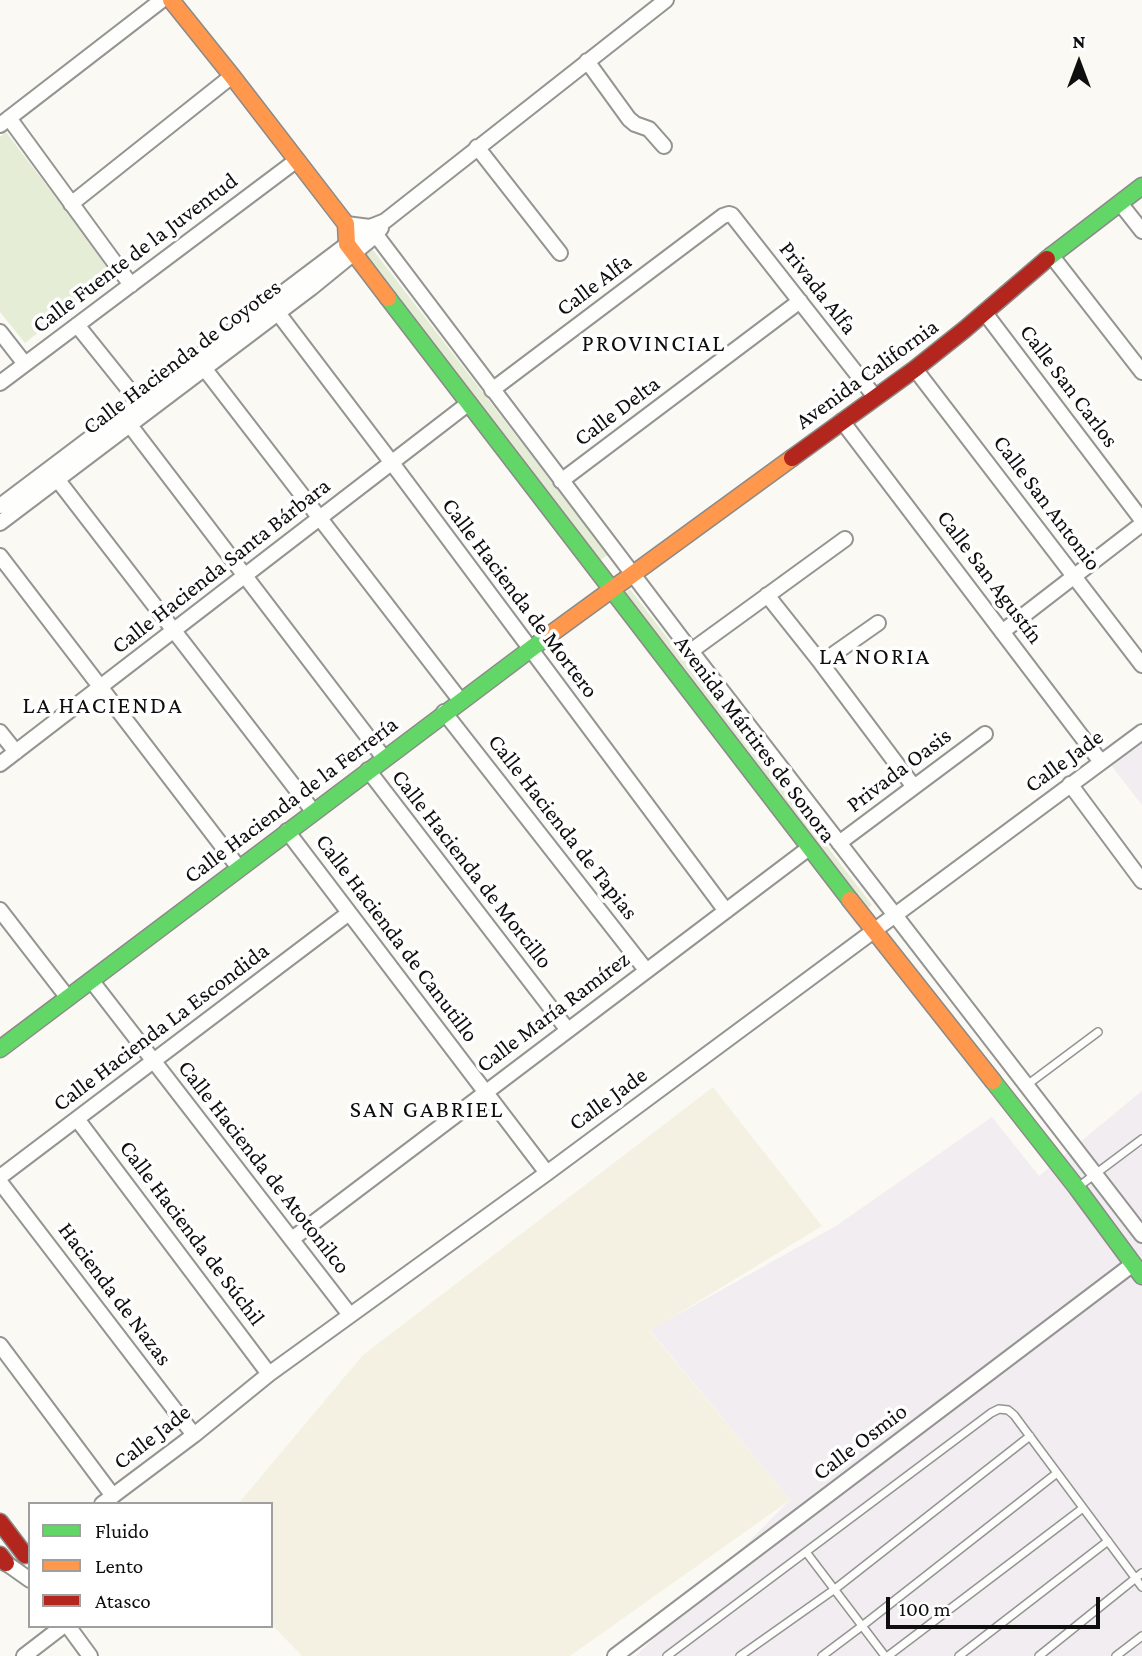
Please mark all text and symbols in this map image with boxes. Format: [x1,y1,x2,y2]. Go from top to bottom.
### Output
north arrow [1044,28,1114,98]
text: N [1073,31,1085,52]
street label: Calle Fuente de la Juventud [27,167,243,339]
street label: Privada Alfa [773,236,863,340]
street label: Calle Alfa [551,248,637,322]
street label: Calle Hacienda de Coyotes [77,273,287,441]
street label: Avenida California [790,313,944,435]
street label: Calle San Carlos [1014,319,1124,453]
district label: PROVINCIAL [583,330,725,358]
street label: Calle Delta [569,370,665,452]
street label: Calle San Antonio [987,430,1107,576]
street label: Calle Hacienda Santa Bárbara [106,472,336,660]
street label: Calle Hacienda de Mortero [436,493,604,703]
street label: Calle San Agustín [931,505,1049,649]
street label: Avenida Mártires de Sonora [668,630,842,848]
district label: LA NORIA [820,643,930,671]
district label: LA HACIENDA [24,692,182,720]
street label: Calle Hacienda de la Ferrería [179,711,403,889]
street label: Privada Oasis [841,722,957,818]
street label: Calle Jade [1019,723,1109,799]
street label: Calle Hacienda de Tapias [482,729,644,925]
street label: Calle Hacienda de Morcillo [386,764,558,974]
street label: Calle Hacienda de Canutillo [310,828,484,1048]
street label: Calle Hacienda La Escondida [47,937,275,1117]
street label: Calle María Ramírez [471,945,635,1079]
street label: Calle Hacienda de Atotonilco [172,1055,356,1279]
street label: Calle Jade [563,1061,653,1137]
district label: SAN GABRIEL [351,1096,503,1124]
street label: Calle Hacienda de Súchil [113,1135,271,1331]
street label: Hacienda de Nazas [52,1217,178,1371]
street label: Calle Jade [108,1398,196,1476]
street label: Calle Osmio [807,1398,913,1486]
legend [28,1502,273,1628]
text: Fluido [95,1519,149,1543]
text: Lento [95,1554,143,1578]
scale bar [890,1582,1104,1626]
text: Atasco [95,1589,151,1613]
text: 100 m [899,1597,951,1621]

